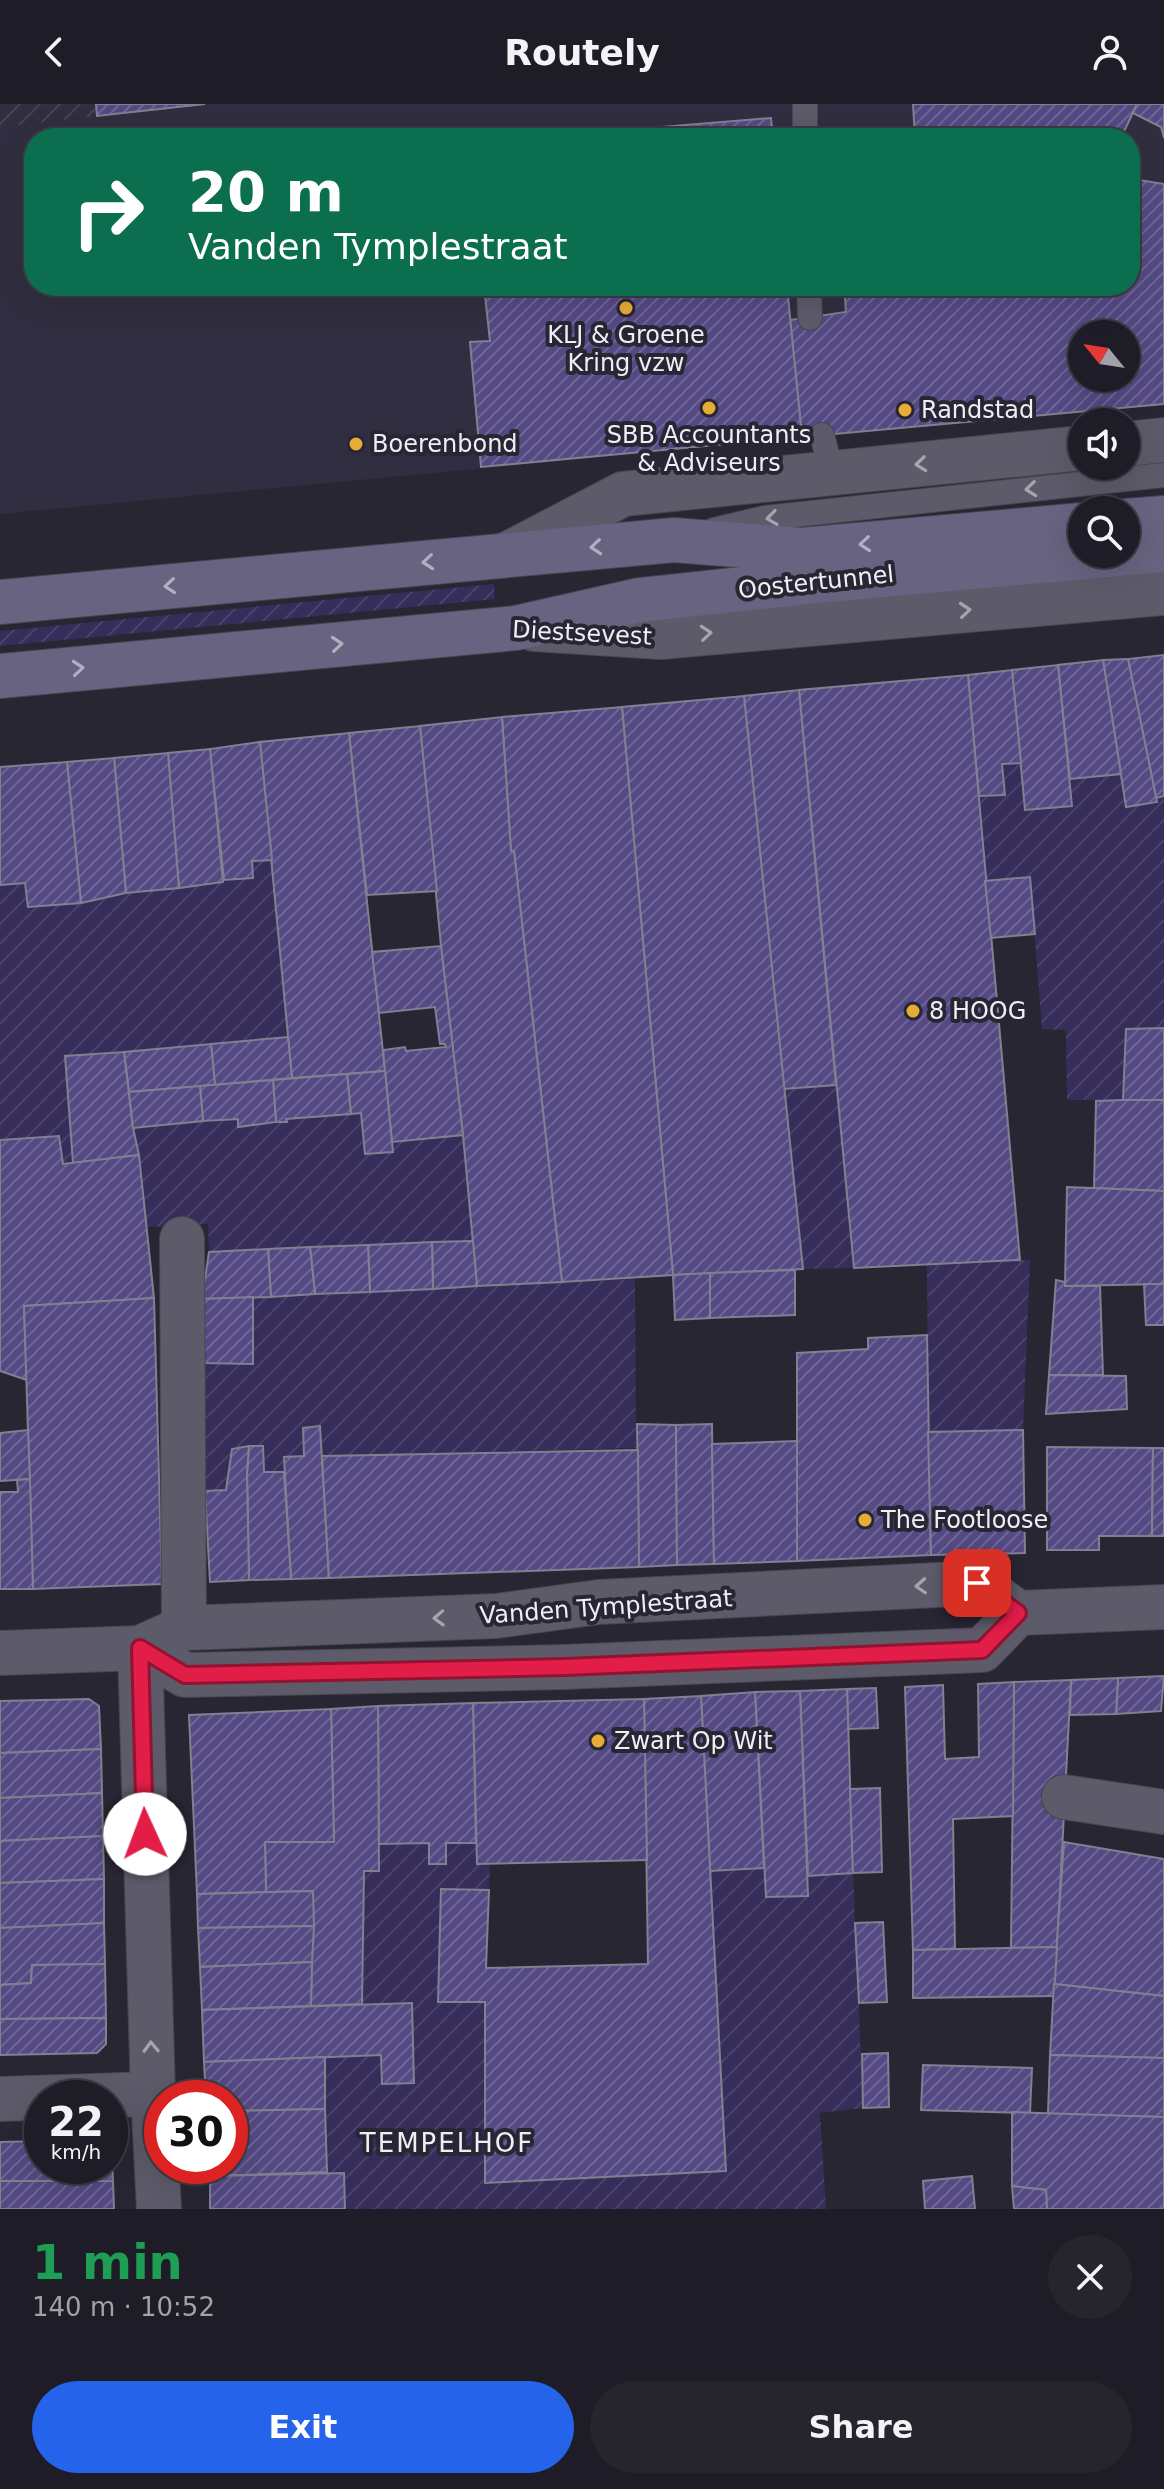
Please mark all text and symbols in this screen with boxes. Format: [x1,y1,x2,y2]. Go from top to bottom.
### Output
icon: back [32,30,76,74]
icon: person [1088,30,1132,74]
text: Routely [504,32,660,73]
text: 20 m [188,159,344,224]
icon: right [56,160,160,264]
text: Vanden Tymplestraat [188,226,568,267]
marker: KLJ & Groene Kring vzw [617,299,635,317]
north arrow [1068,320,1140,392]
map controls [1068,320,1140,568]
place label: KLJ & Groene Kring vzw [547,321,705,377]
place label: Randstad [921,396,1034,424]
marker: SBB Accountants & Adviseurs [700,399,718,417]
marker: Randstad [896,401,914,419]
button: sound [1068,408,1140,480]
place label: SBB Accountants & Adviseurs [607,421,811,477]
place label: Boerenbond [372,430,518,458]
marker: Boerenbond [347,435,365,453]
one-way arrow [914,455,927,472]
one-way arrow [1024,481,1037,498]
button: search [1068,496,1140,568]
one-way arrow [766,509,779,526]
one-way arrow [858,535,871,552]
one-way arrow [589,538,602,555]
one-way arrow [422,553,435,570]
street label: Oostertunnel [737,560,895,604]
one-way arrow [163,578,176,595]
one-way arrow [959,602,972,619]
street label: Diestsevest [511,615,653,651]
one-way arrow [700,625,713,642]
one-way arrow [330,636,343,653]
one-way arrow [72,660,85,677]
place label: 8 HOOG [929,997,1026,1025]
marker: 8 HOOG [904,1002,922,1020]
place label: The Footloose [880,1506,1048,1534]
marker: The Footloose [856,1511,874,1529]
pin [943,1549,1011,1617]
icon: arrive [955,1561,999,1605]
one-way arrow [914,1578,927,1595]
street label: Vanden Tymplestraat [479,1584,733,1630]
one-way arrow [432,1610,445,1627]
place label: Zwart Op Wit [614,1727,773,1755]
marker: Zwart Op Wit [589,1732,607,1750]
position arrow [103,1792,187,1876]
one-way arrow [143,2040,160,2053]
speed limit sign: 30 [144,2080,248,2184]
text: 22 [48,2099,104,2145]
district label: TEMPELHOF [359,2128,534,2158]
text: km/h [51,2140,101,2164]
text: 1 min [32,2234,183,2290]
button: close [1048,2235,1132,2319]
text: 140 m · 10:52 [32,2292,215,2322]
button: Exit [32,2381,574,2473]
button: Share [590,2381,1132,2473]

